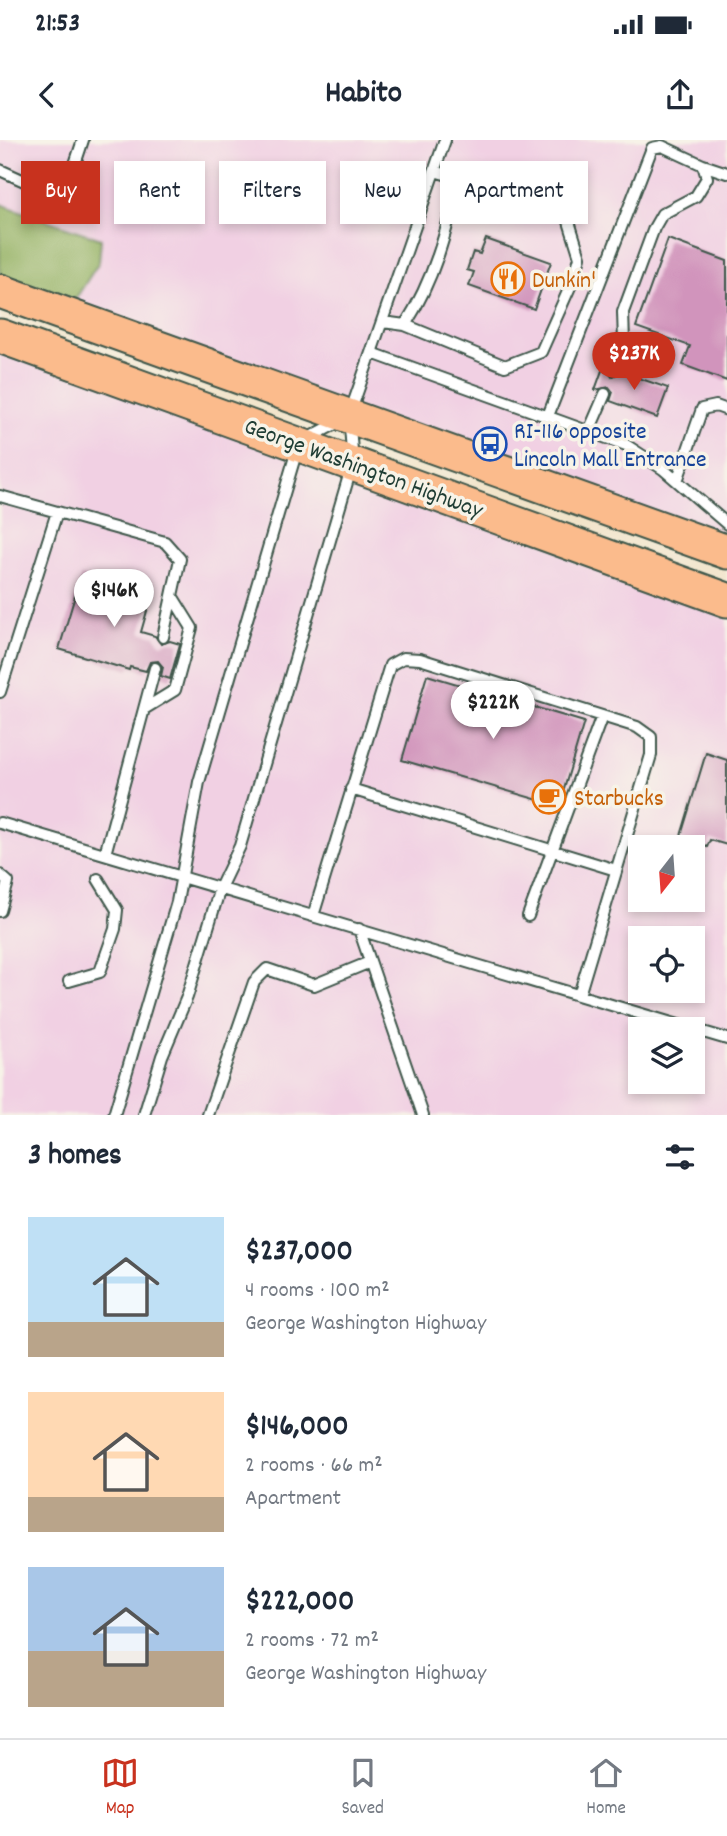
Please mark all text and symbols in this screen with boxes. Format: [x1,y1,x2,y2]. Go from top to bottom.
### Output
text: 21:53 [35,6,80,43]
text: Habito [325,72,402,118]
icon: back [28,76,66,114]
icon: share [661,76,699,114]
chip: Buy [21,161,100,224]
chip: Rent [114,161,205,224]
chip: Filters [219,161,326,224]
chip: New [340,161,426,224]
chip: Apartment [440,161,588,224]
restaurant icon: Dunkin' [489,260,527,298]
place label: Dunkin' [532,265,596,299]
pin: $237K [585,332,683,392]
text: $237K [608,338,660,371]
street label: George Washington Highway [239,411,488,529]
place label: RI-116 opposite Lincoln Mall Entrance [514,416,706,478]
bus stop icon: RI-116 opposite Lincoln Mall Entrance [471,425,509,463]
pin: $146K [65,570,163,629]
text: $146K [90,575,138,608]
pin: $222K [444,682,542,741]
text: $222K [467,687,519,720]
cafe icon: Starbucks [530,778,568,816]
place label: Starbucks [574,783,664,817]
north arrow [628,835,705,912]
map controls [628,835,705,1094]
button: locate [628,926,705,1003]
button: layers [628,1017,705,1094]
text: 3 homes [28,1136,122,1179]
icon: filters [661,1138,699,1176]
text: $237,000 [245,1232,353,1275]
icon: home [84,1245,168,1329]
text: 4 rooms · 100 m² [245,1275,390,1308]
text: George Washington Highway [245,1308,486,1341]
text: $146,000 [245,1407,349,1450]
icon: home [84,1420,168,1504]
text: 2 rooms · 66 m² [245,1450,383,1483]
text: Apartment [245,1483,341,1516]
text: $222,000 [245,1582,354,1625]
icon: home [84,1595,168,1679]
text: 2 rooms · 72 m² [245,1625,379,1658]
text: George Washington Highway [245,1658,486,1691]
tab: Map [101,1754,139,1823]
tab: Saved [341,1754,384,1823]
tab: Home [586,1754,626,1823]

